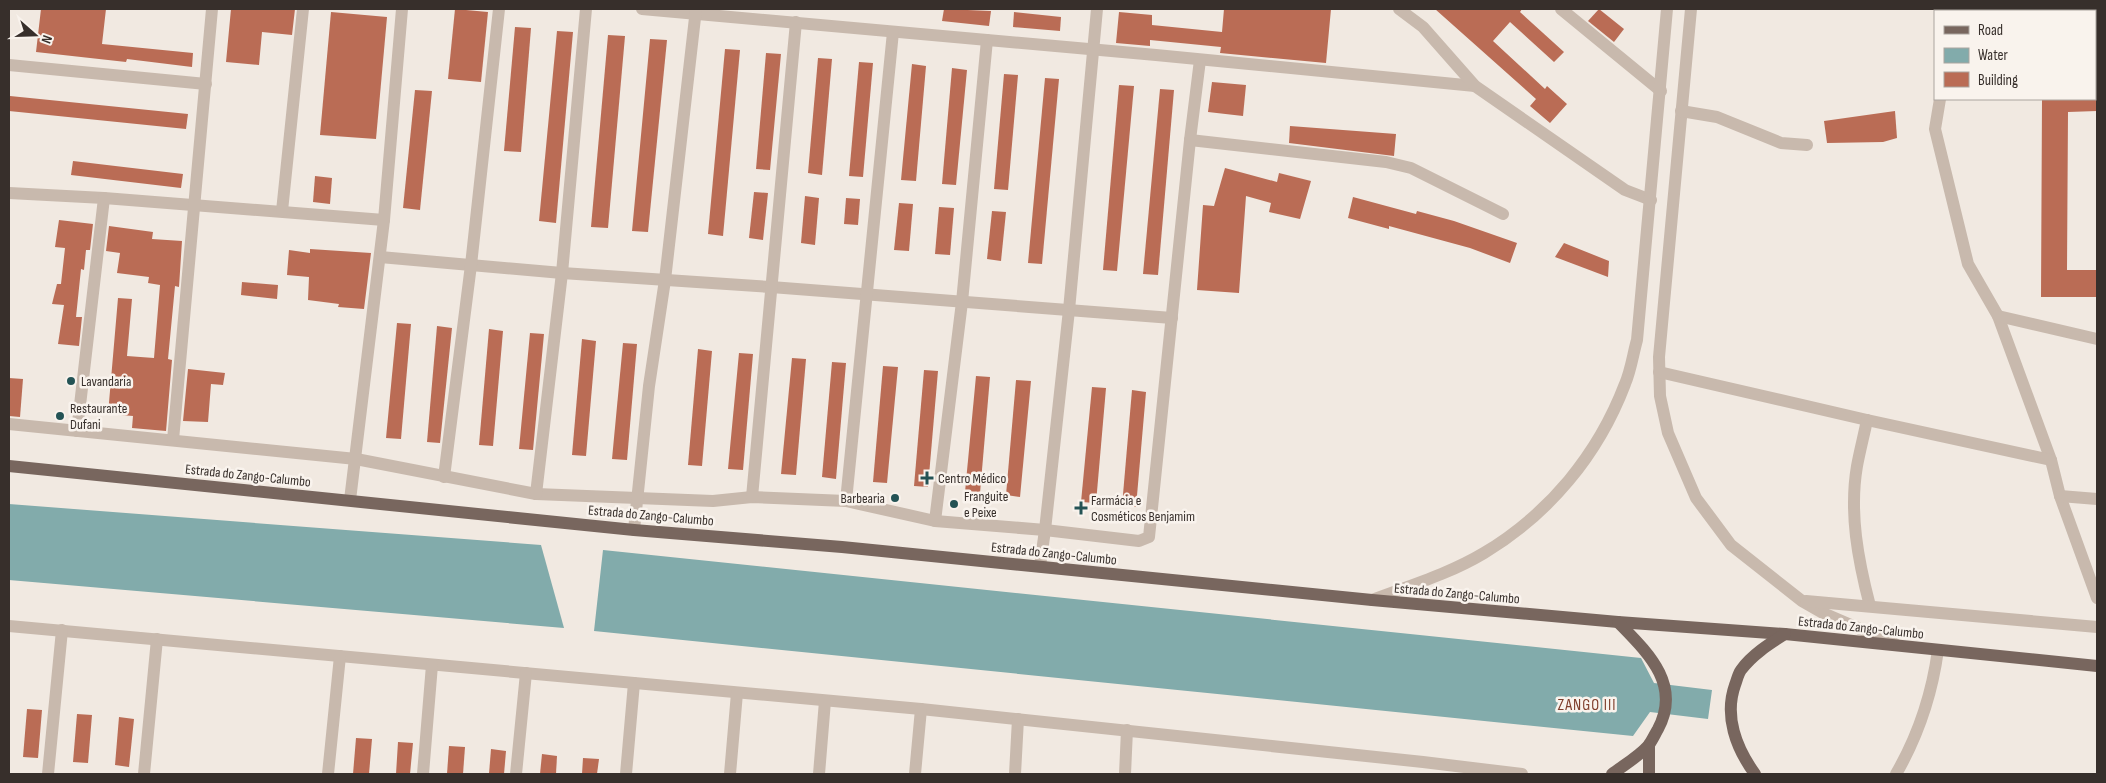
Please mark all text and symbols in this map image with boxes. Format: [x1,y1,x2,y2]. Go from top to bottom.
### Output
north arrow [10,10,60,60]
legend [1934,10,2096,100]
text: Road [1978,21,2003,40]
text: N [37,33,56,46]
text: Water [1978,46,2009,65]
text: Building [1978,71,2018,90]
place label: Lavandaria [81,373,131,390]
marker: Lavandaria [65,375,77,387]
place label: Restaurante Dufani [70,400,127,433]
marker: Restaurante Dufani [54,410,66,422]
street label: Estrada do Zango-Calumbo [184,460,312,491]
place label: Centro Médico [938,470,1006,487]
marker: Centro Médico [920,471,934,485]
place label: Franguite e Peixe [964,488,1008,521]
place label: Barbearia [840,490,885,507]
marker: Barbearia [889,492,901,504]
place label: Farmácia e Cosméticos Benjamim [1091,492,1195,525]
marker: Franguite e Peixe [948,498,960,510]
street label: Estrada do Zango-Calumbo [587,502,715,529]
marker: Farmácia e Cosméticos Benjamim [1075,502,1087,514]
street label: Estrada do Zango-Calumbo [990,538,1118,569]
street label: Estrada do Zango-Calumbo [1393,580,1521,607]
street label: Estrada do Zango-Calumbo [1797,612,1925,643]
district label: ZANGO III [1558,696,1616,715]

